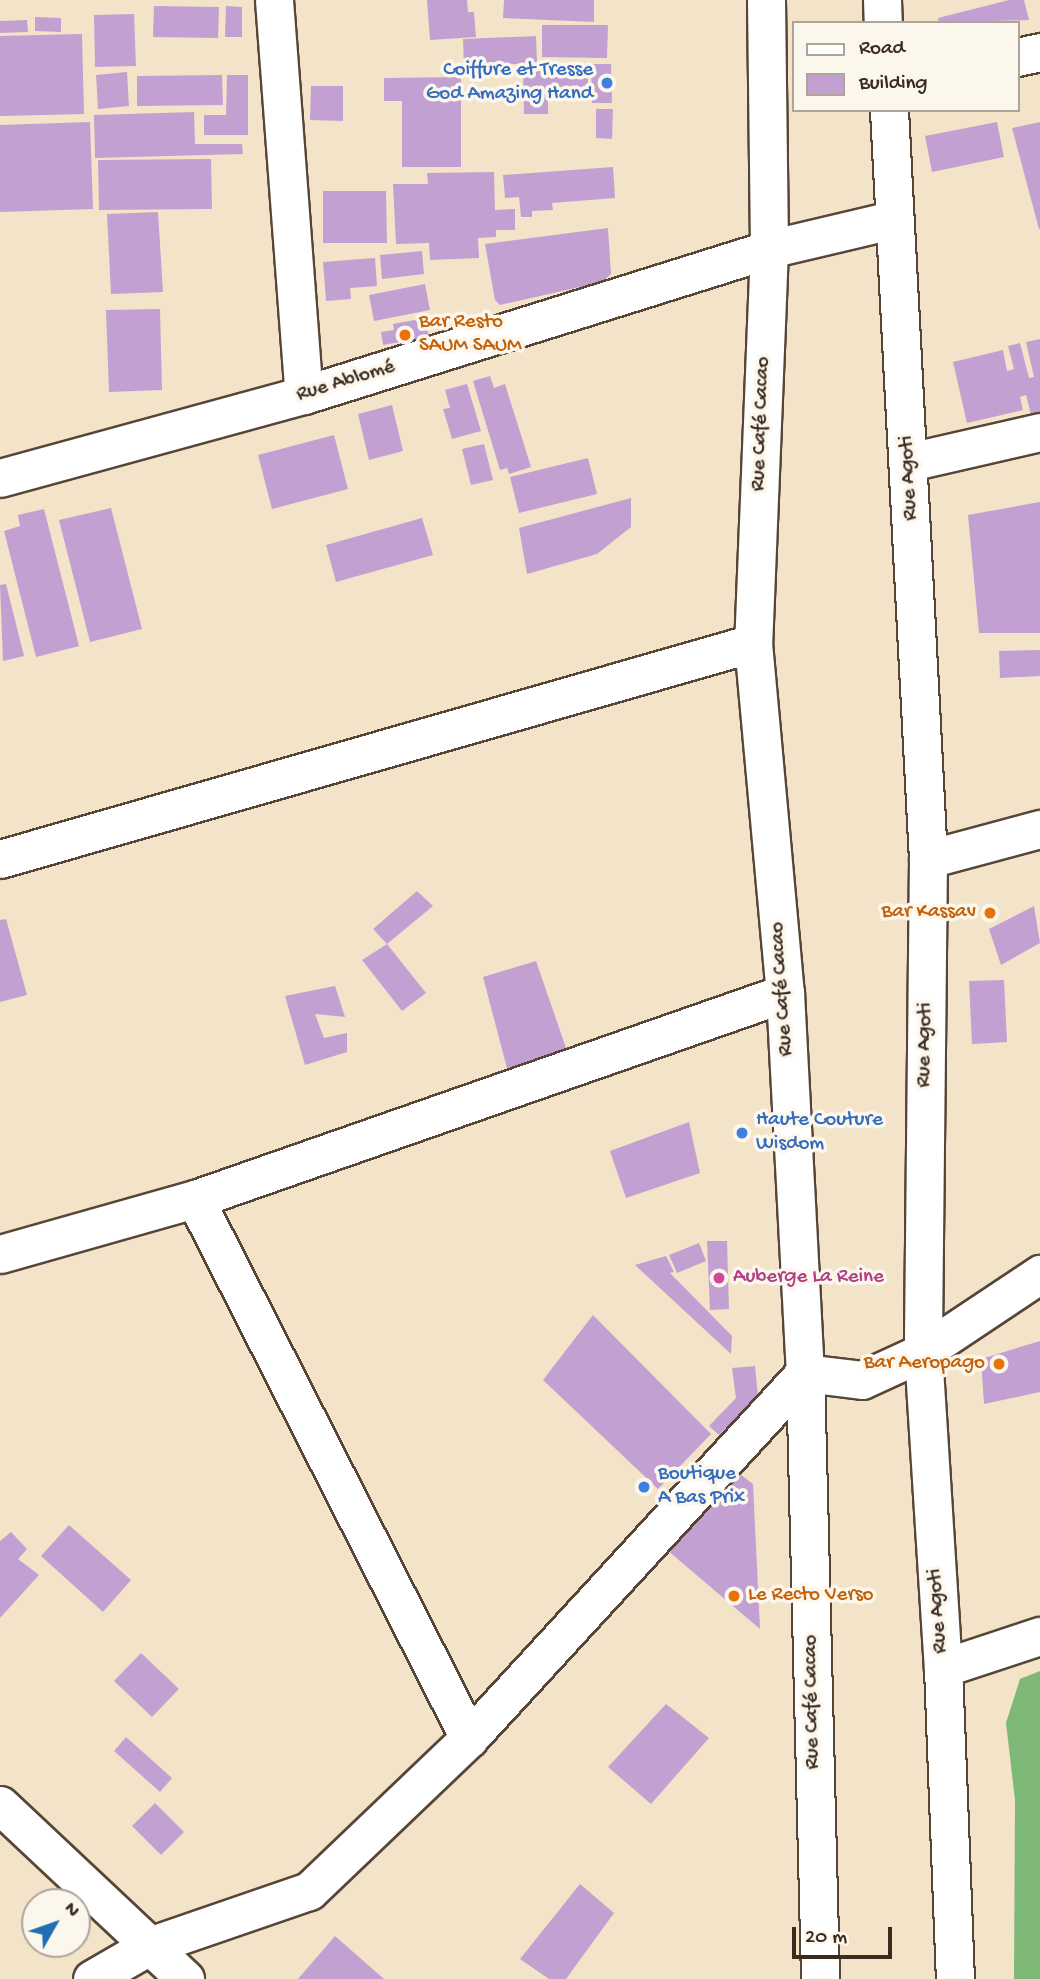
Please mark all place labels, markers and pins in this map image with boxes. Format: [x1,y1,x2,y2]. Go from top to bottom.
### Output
place label: Coiffure et Tresse God Amazing Hand [426,58,593,108]
marker: Coiffure et Tresse God Amazing Hand [599,75,615,91]
place label: Bar Resto SAUM SAUM [419,310,522,360]
marker: Bar Resto SAUM SAUM [397,327,413,343]
place label: Bar Kassav [882,900,976,926]
marker: Bar Kassav [982,905,998,921]
place label: Haute Couture Wisdom [756,1108,883,1158]
marker: Haute Couture Wisdom [734,1125,750,1141]
place label: Auberge La Reine [733,1265,884,1291]
marker: Auberge La Reine [711,1270,727,1286]
place label: Bar Aeropago [864,1351,985,1377]
marker: Bar Aeropago [991,1356,1007,1372]
place label: Boutique A Bas Prix [658,1462,745,1512]
marker: Boutique A Bas Prix [636,1479,652,1495]
place label: Le Recto Verso [748,1583,874,1609]
marker: Le Recto Verso [726,1588,742,1604]

